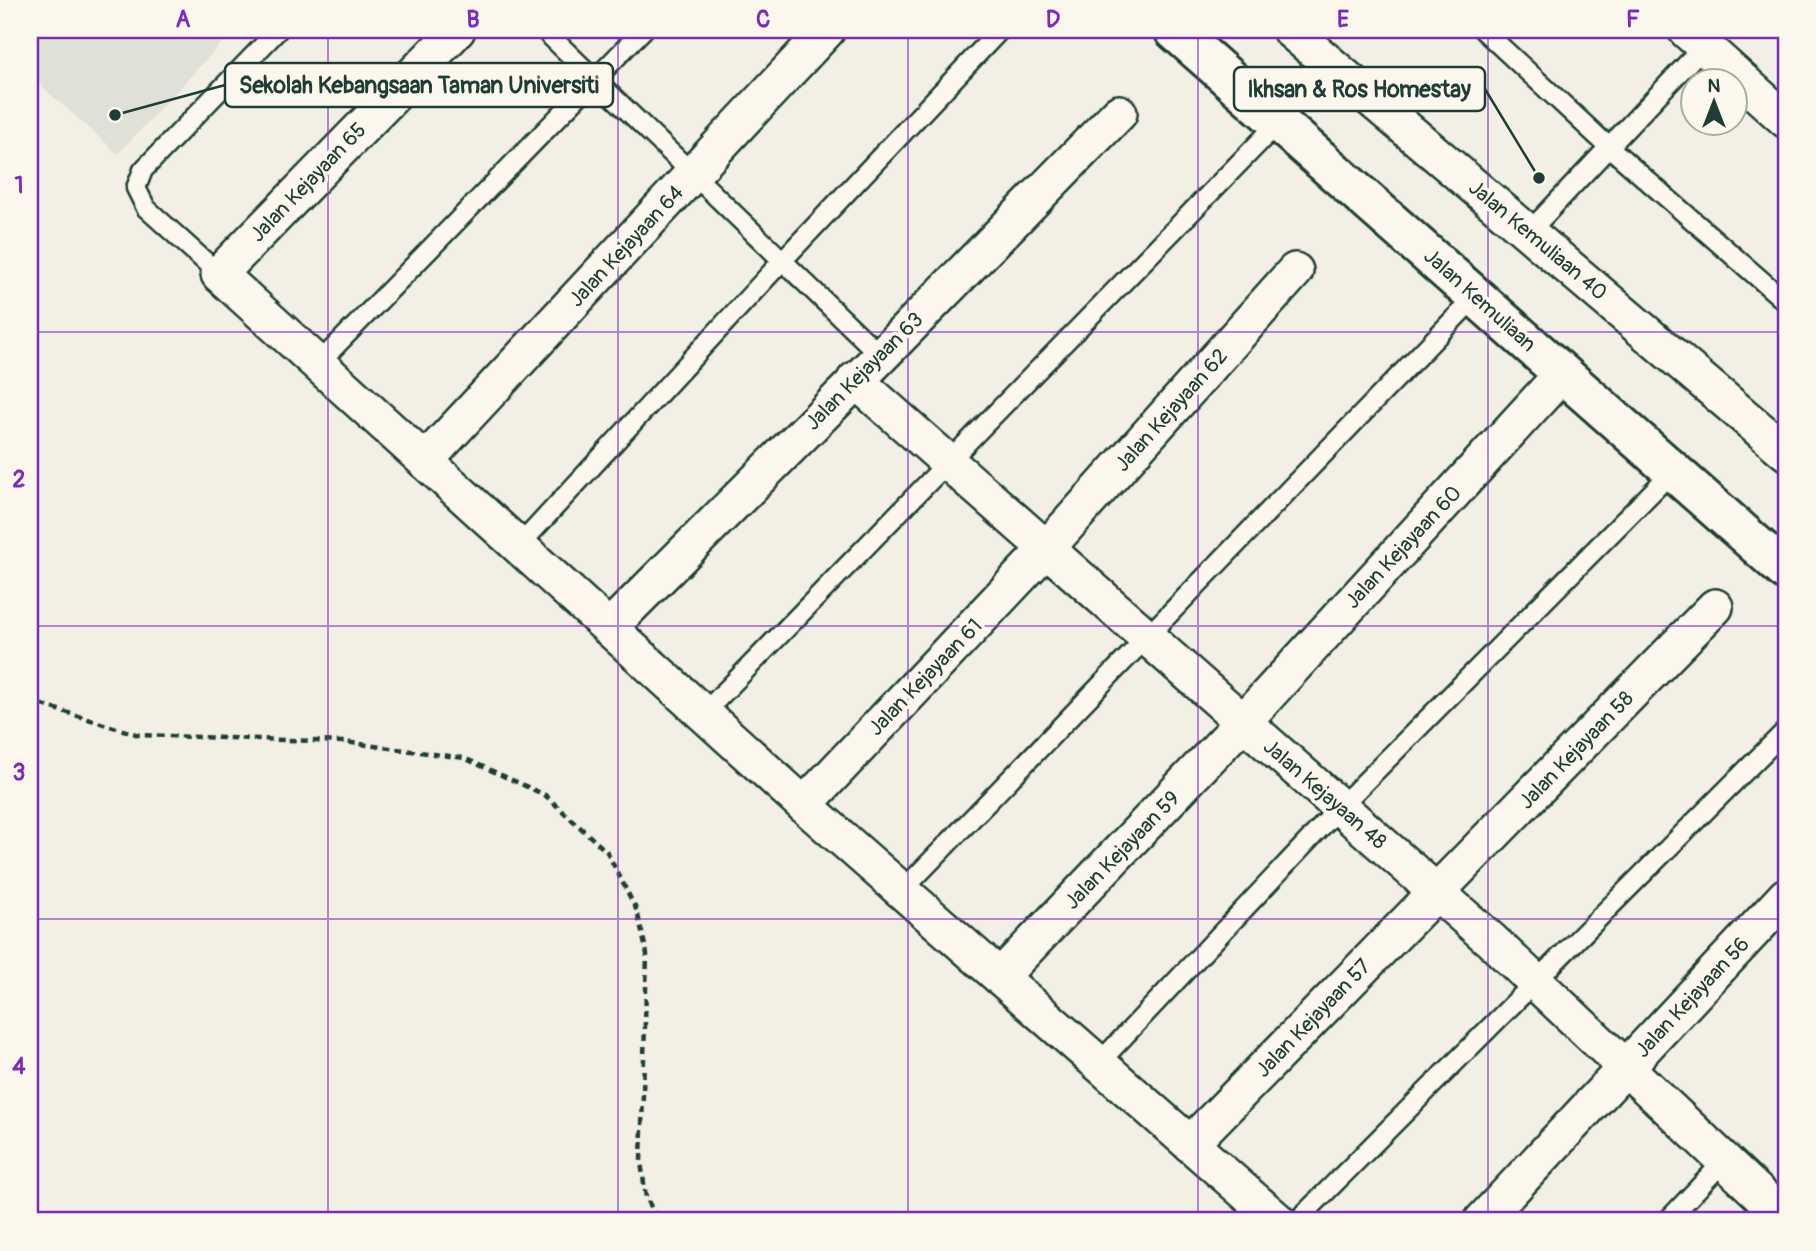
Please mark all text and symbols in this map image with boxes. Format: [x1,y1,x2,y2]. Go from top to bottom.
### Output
text: A [176,5,191,34]
text: B [466,5,480,34]
text: C [756,5,770,34]
text: D [1046,5,1060,34]
text: E [1337,5,1349,34]
text: F [1626,5,1640,34]
callout: Sekolah Kebangsaan Taman Universiti [225,63,613,107]
north arrow [1680,66,1750,136]
callout: Ikhsan & Ros Homestay [1234,67,1485,111]
text: Sekolah Kebangsaan Taman Universiti [239,71,599,100]
text: N [1708,74,1721,98]
text: Ikhsan & Ros Homestay [1247,75,1471,104]
street label: Jalan Kejayaan 65 [244,117,372,248]
text: 1 [15,171,24,200]
street label: Jalan Kemuliaan 40 [1464,175,1612,305]
street label: Jalan Kejayaan 64 [563,180,690,313]
street label: Jalan Kemuliaan [1419,243,1541,357]
street label: Jalan Kejayaan 63 [800,307,929,436]
street label: Jalan Kejayaan 62 [1109,343,1234,477]
text: 2 [13,465,26,494]
street label: Jalan Kejayaan 60 [1339,480,1467,615]
street label: Jalan Kejayaan 61 [863,613,988,742]
street label: Jalan Kejayaan 58 [1513,685,1640,815]
street label: Jalan Kejayaan 48 [1257,733,1392,855]
text: 3 [13,758,25,787]
street label: Jalan Kejayaan 59 [1059,785,1186,915]
street label: Jalan Kejayaan 56 [1629,931,1755,1064]
street label: Jalan Kejayaan 57 [1250,953,1377,1083]
text: 4 [12,1052,26,1081]

